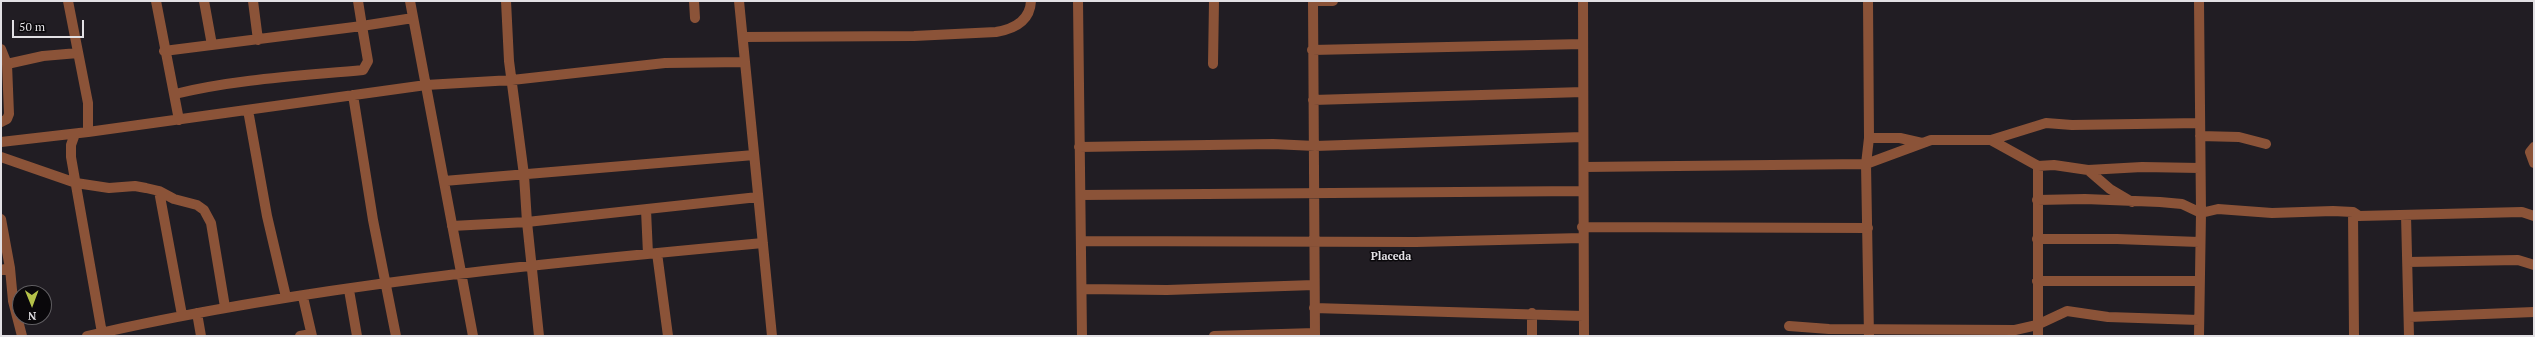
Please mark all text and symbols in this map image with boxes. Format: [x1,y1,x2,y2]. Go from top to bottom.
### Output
scale bar [14,12,86,38]
text: 50 m [19,19,45,34]
district label: Placeda [1371,250,1411,264]
north arrow [12,285,52,325]
text: N [28,309,36,323]

